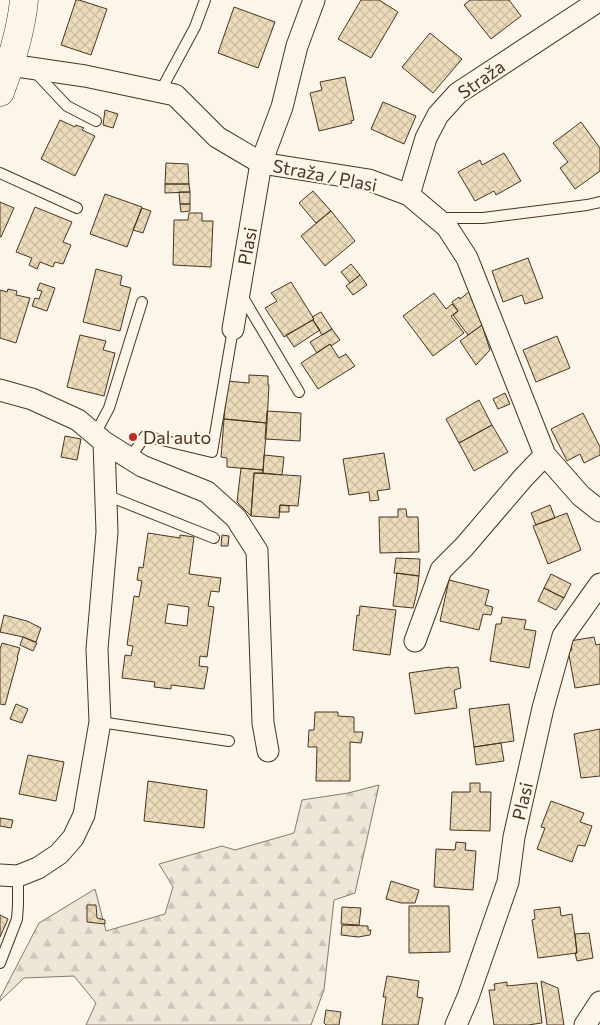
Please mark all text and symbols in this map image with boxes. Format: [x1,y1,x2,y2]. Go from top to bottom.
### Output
street label: Straža [453,55,509,103]
street label: Straža / Plasi [271,154,379,196]
street label: Plasi [233,225,261,267]
place label: Dal auto [143,426,211,448]
marker: Dal auto [127,431,139,443]
street label: Plasi [507,780,537,822]

